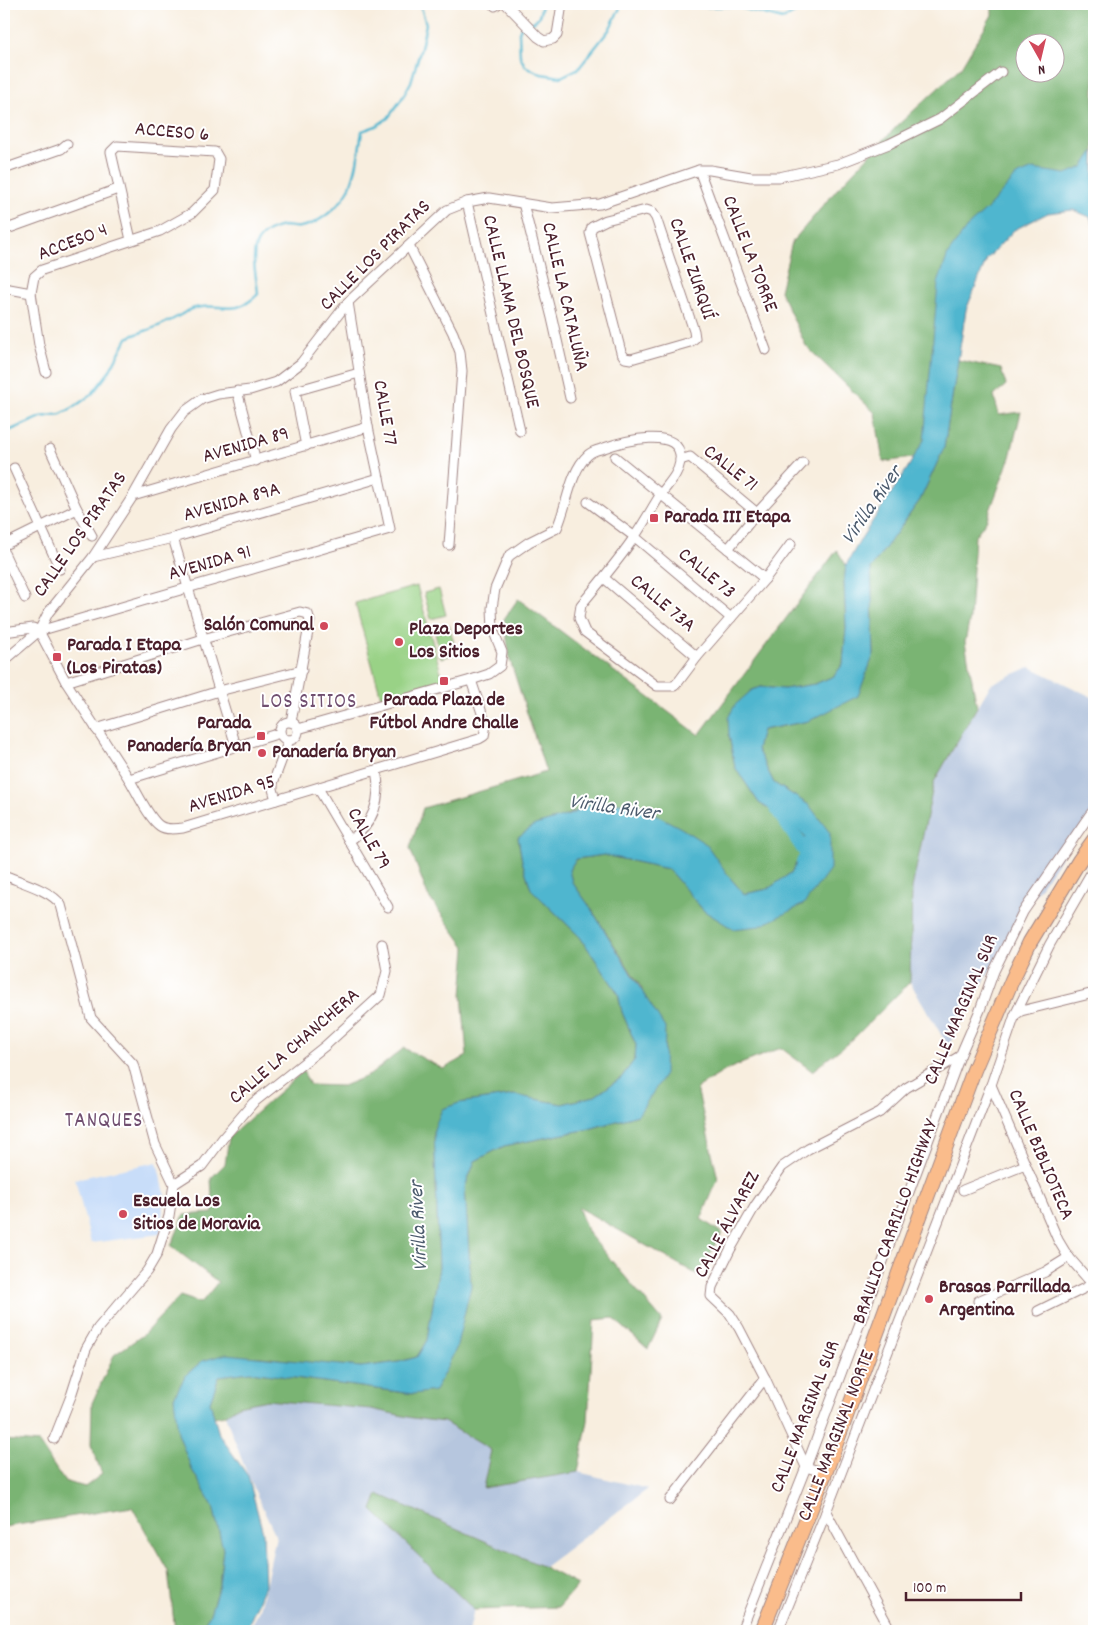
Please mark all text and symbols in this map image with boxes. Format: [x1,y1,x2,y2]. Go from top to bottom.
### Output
north arrow [1016,32,1066,82]
text: N [1037,59,1046,79]
street label: ACCESO 6 [134,116,210,150]
street label: CALLE LA TORRE [714,192,784,316]
street label: CALLE LOS PIRATAS [314,194,438,318]
street label: CALLE LLAMA DEL BOSQUE [474,213,546,411]
street label: CALLE ZURQUÍ [661,214,722,324]
street label: ACCESO 4 [34,217,112,269]
street label: CALLE LA CATALUÑA [533,220,595,374]
street label: CALLE 77 [364,378,404,448]
street label: AVENIDA 89 [200,420,292,472]
street label: CALLE 71 [697,439,763,499]
water label: Virilla River [835,459,912,552]
street label: CALLE LOS PIRATAS [27,467,135,603]
street label: AVENIDA 89A [180,476,284,530]
place label: Parada III Etapa [664,504,791,532]
marker: Parada III Etapa [648,512,660,524]
street label: AVENIDA 91 [165,539,255,589]
street label: CALLE 73 [671,542,741,606]
street label: CALLE 73A [623,568,701,640]
place label: Salón Comunal [204,612,314,640]
place label: Plaza Deportes Los Sitios [409,616,523,667]
marker: Salón Comunal [318,620,330,632]
place label: Parada I Etapa (Los Piratas) [67,632,181,683]
marker: Plaza Deportes Los Sitios [393,636,405,648]
marker: Parada I Etapa (Los Piratas) [51,651,63,663]
marker: Parada Plaza de Fútbol Andre Challe [438,675,450,687]
place label: Parada Plaza de Fútbol Andre Challe [370,687,519,738]
district label: LOS SITIOS [261,688,357,718]
place label: Parada Panadería Bryan [127,710,252,761]
marker: Parada Panadería Bryan [255,730,267,742]
place label: Panadería Bryan [272,739,396,767]
marker: Panadería Bryan [256,747,268,759]
street label: AVENIDA 95 [185,768,279,822]
water label: Virilla River [567,788,663,830]
street label: CALLE 79 [339,803,397,875]
street label: CALLE MARGINAL SUR [918,930,1006,1090]
street label: CALLE LA CHANCHERA [223,982,367,1112]
street label: CALLE BIBLIOTECA [1000,1085,1080,1225]
district label: TANQUES [65,1107,143,1137]
street label: BRAULIO CARRILLO HIGHWAY [846,1115,946,1328]
street label: CALLE ÁLVAREZ [688,1166,768,1283]
water label: Virilla River [403,1178,437,1272]
place label: Escuela Los Sitios de Moravia [133,1188,261,1239]
marker: Escuela Los Sitios de Moravia [117,1208,129,1220]
place label: Brasas Parrillada Argentina [939,1274,1071,1325]
marker: Brasas Parrillada Argentina [923,1293,935,1305]
street label: CALLE MARGINAL SUR [764,1337,848,1497]
street label: CALLE MARGINAL NORTE [791,1346,883,1526]
scale bar [906,1570,1020,1602]
text: 100 m [913,1578,946,1600]

